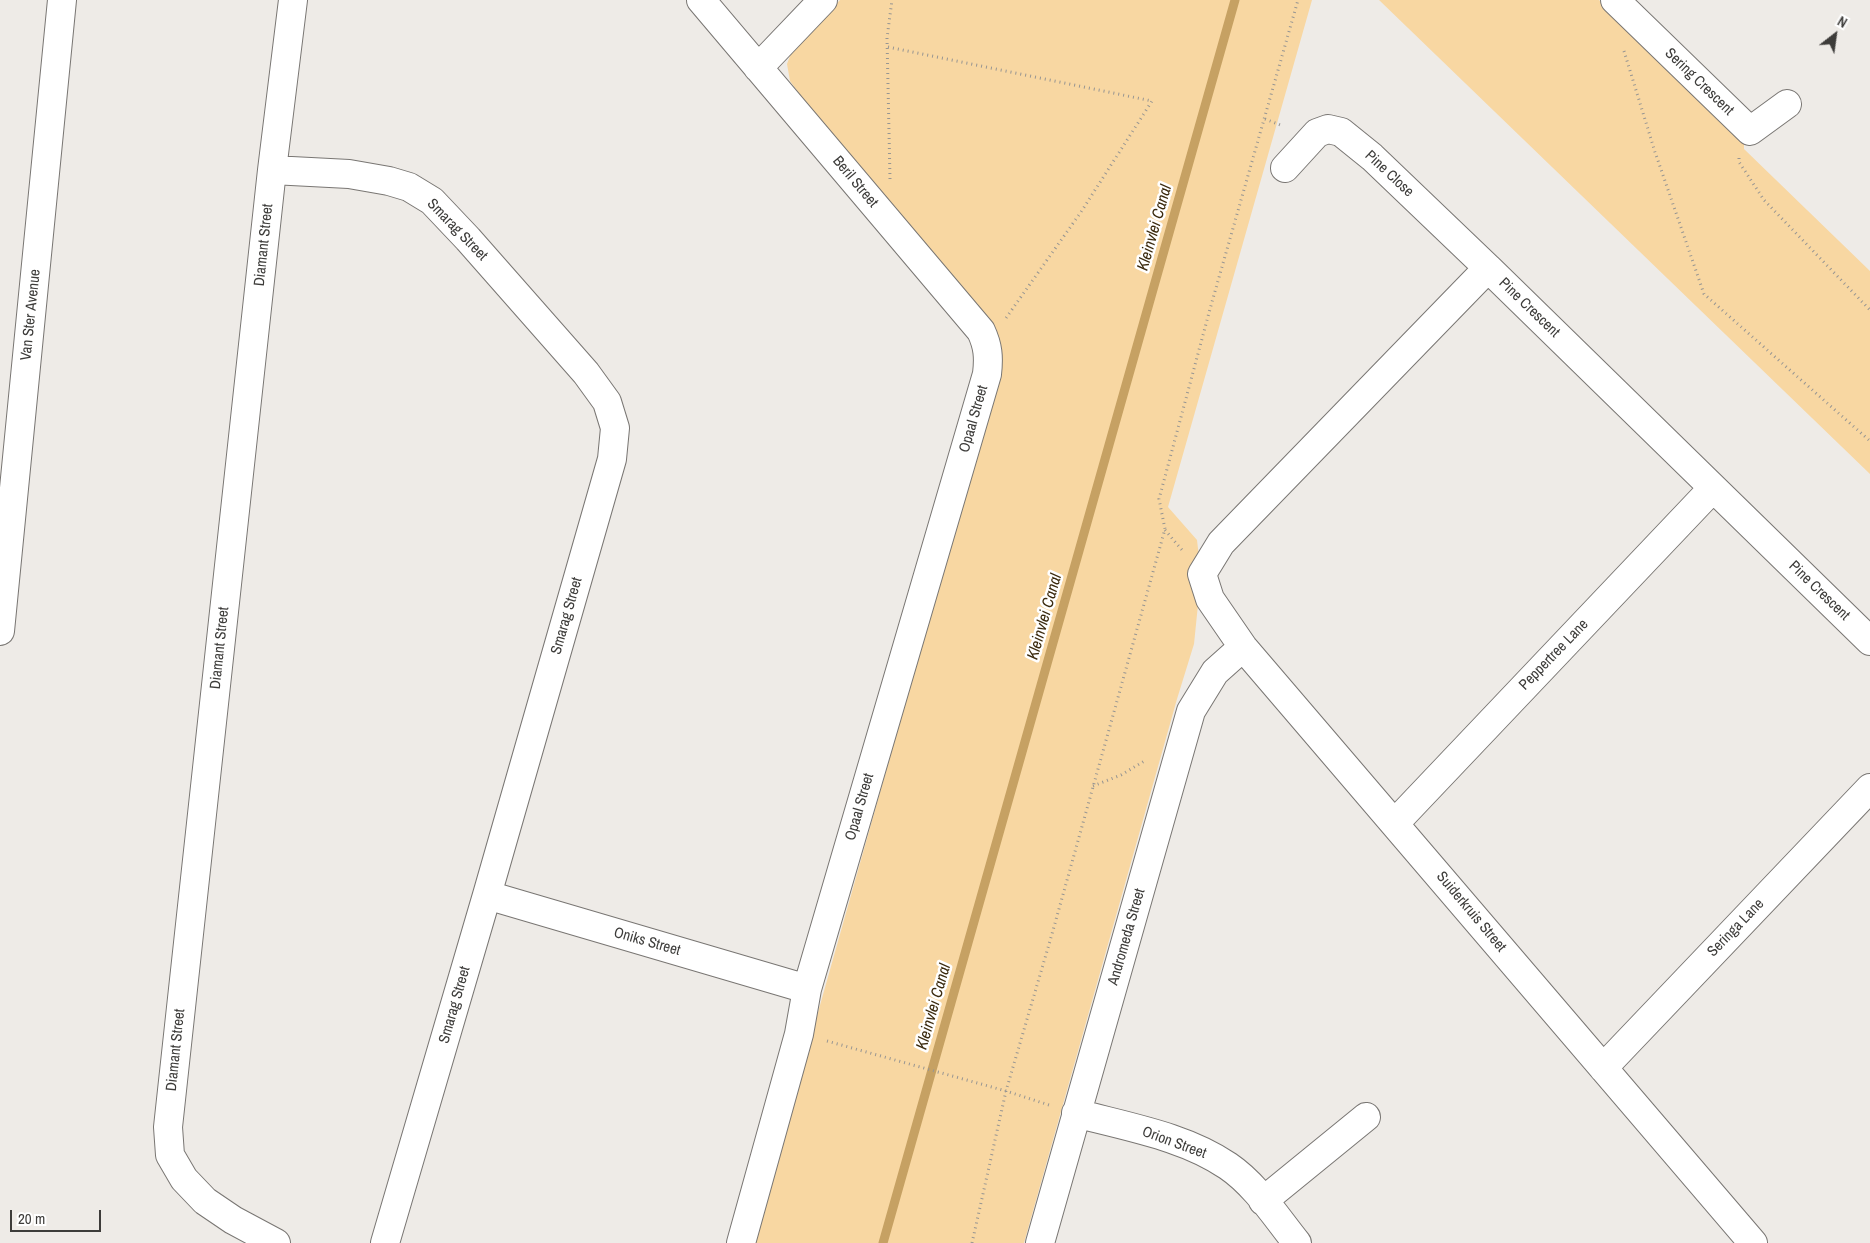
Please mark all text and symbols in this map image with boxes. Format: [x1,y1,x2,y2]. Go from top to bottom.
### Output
north arrow [1810,10,1860,60]
text: N [1834,12,1851,32]
street label: Sering Crescent [1661,45,1737,119]
street label: Pine Close [1361,147,1417,201]
street label: Beril Street [828,153,882,211]
water label: Kleinvlei Canal [1134,183,1176,273]
street label: Smarag Street [423,195,491,265]
street label: Diamant Street [251,203,277,287]
street label: Van Ster Avenue [17,268,45,362]
street label: Pine Crescent [1495,274,1563,342]
street label: Opaal Street [956,383,992,455]
street label: Pine Crescent [1785,557,1853,625]
water label: Kleinvlei Canal [1024,572,1066,662]
street label: Smarag Street [547,575,587,657]
street label: Diamant Street [207,606,233,690]
street label: Peppertree Lane [1516,616,1592,694]
street label: Opaal Street [842,771,878,843]
street label: Suiderkruis Street [1432,868,1510,956]
street label: Andromeda Street [1105,887,1149,987]
street label: Seringa Lane [1704,895,1768,961]
street label: Oniks Street [612,924,682,960]
water label: Kleinvlei Canal [913,962,955,1052]
street label: Smarag Street [435,964,475,1046]
street label: Diamant Street [163,1008,189,1092]
street label: Orion Street [1139,1123,1209,1163]
scale bar [12,1200,104,1232]
text: 20 m [18,1208,45,1229]

